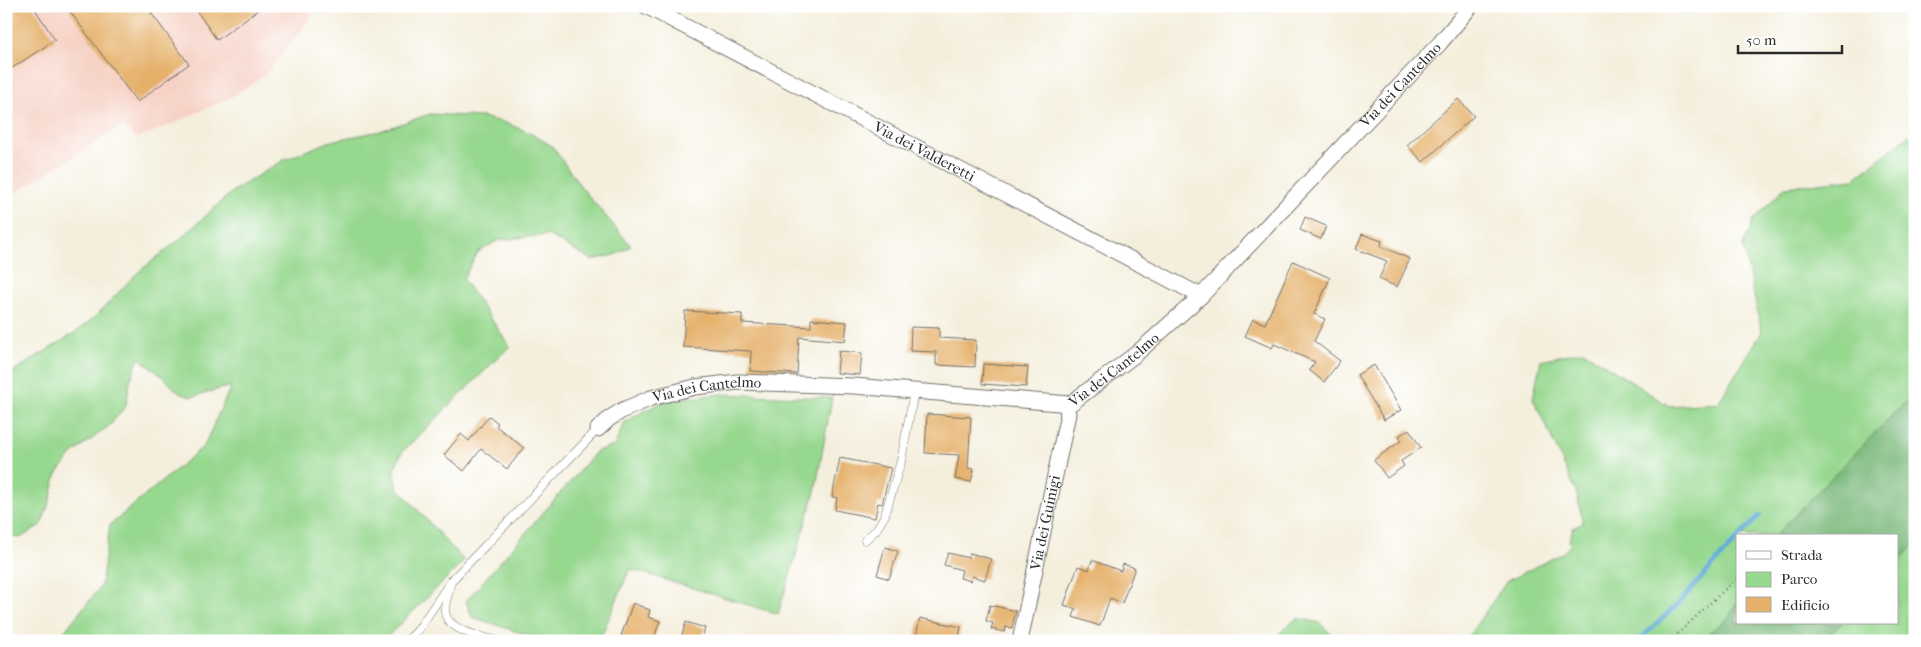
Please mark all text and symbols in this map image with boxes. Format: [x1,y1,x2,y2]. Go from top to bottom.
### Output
scale bar [1738,22,1842,54]
text: 50 m [1746,31,1777,49]
street label: Via dei Cantelmo [1356,38,1445,132]
street label: Via dei Valderetti [870,117,979,186]
street label: Via dei Cantelmo [1064,329,1163,411]
street label: Via dei Cantelmo [650,373,762,407]
street label: Via dei Guinigi [1026,473,1064,573]
legend [1736,534,1898,624]
text: Strada [1781,546,1824,564]
text: Parco [1781,570,1818,588]
text: Edificio [1781,596,1830,614]

